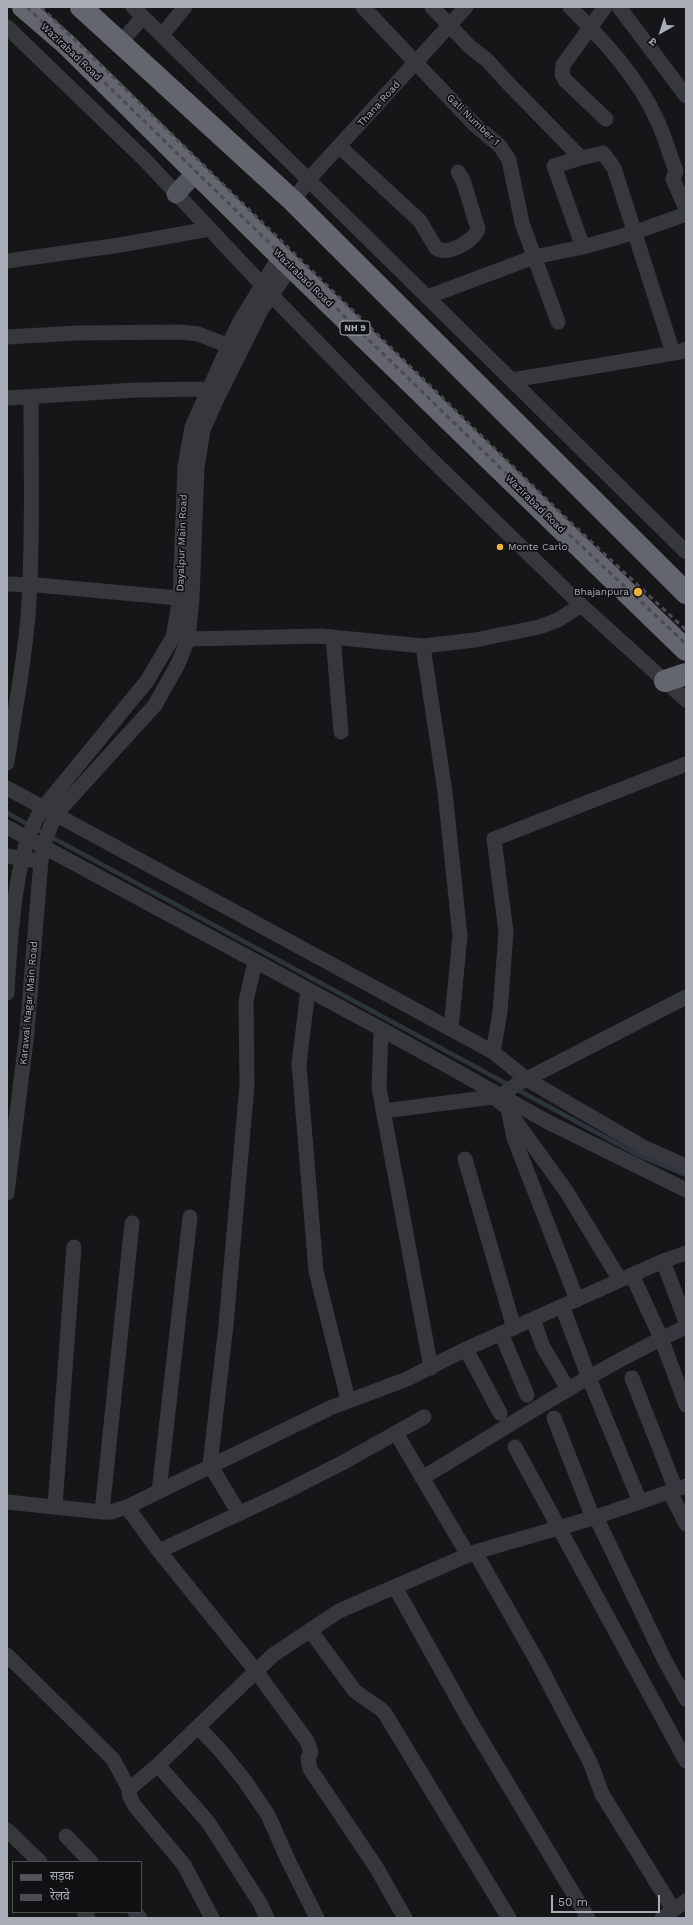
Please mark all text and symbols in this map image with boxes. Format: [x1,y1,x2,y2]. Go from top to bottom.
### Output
north arrow [641,12,681,52]
street label: Wazirabad Road [38,21,104,83]
text: उ [647,35,660,49]
street label: Thana Road [355,79,403,129]
street label: Gali Number 1 [444,92,502,148]
street label: Wazirabad Road [271,246,335,310]
road number: NH 9 [340,321,370,335]
street label: Wazirabad Road [503,472,567,536]
street label: Dayalpur Main Road [174,494,190,592]
place label: Monte Carlo [508,541,568,553]
marker: Monte Carlo [495,542,505,552]
place label: Bhajanpura [574,586,629,598]
marker: Bhajanpura [632,586,644,598]
street label: Karawal Nagar Main Road [18,941,40,1065]
legend [12,1861,142,1913]
text: सड़क [50,1869,74,1883]
scale bar [553,1887,662,1913]
text: रेलवे [50,1889,70,1903]
text: 50 m [558,1895,588,1909]

